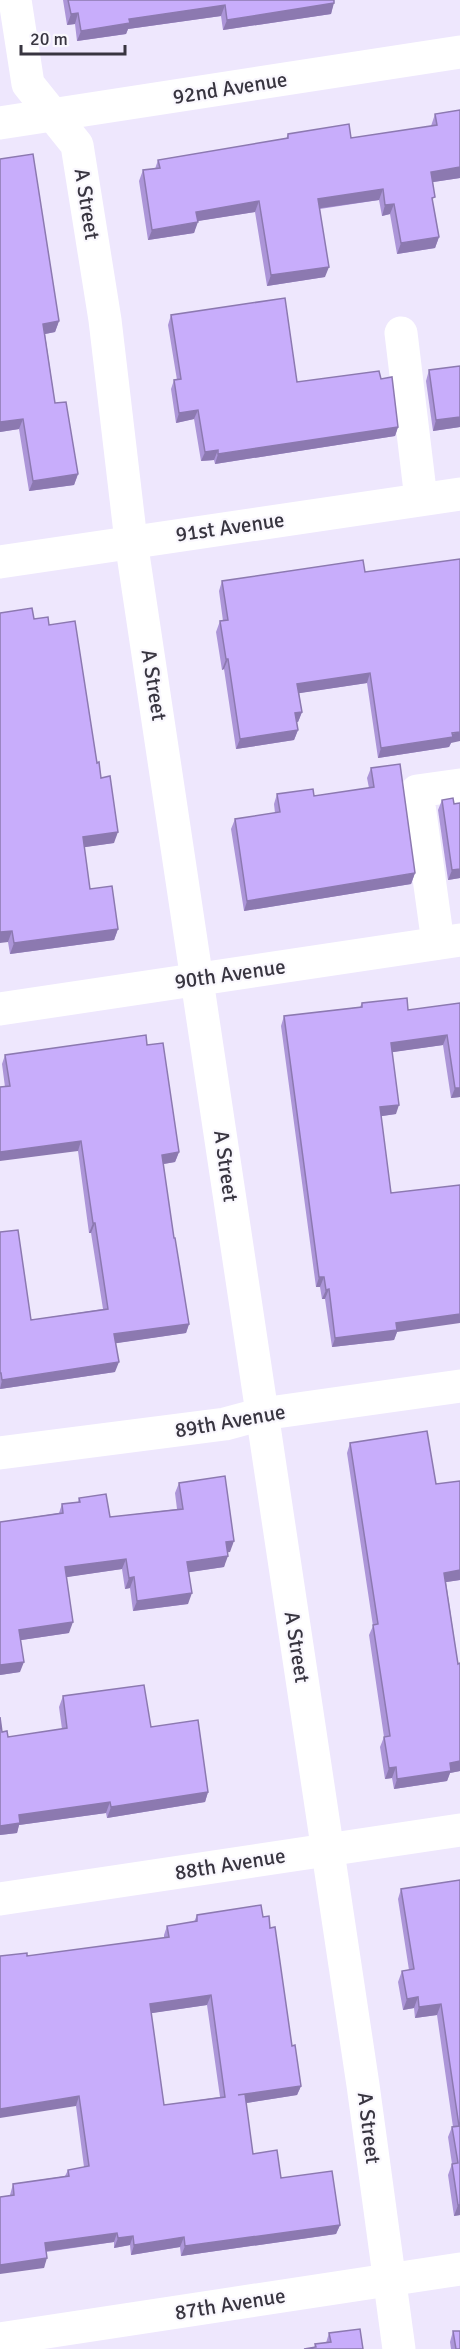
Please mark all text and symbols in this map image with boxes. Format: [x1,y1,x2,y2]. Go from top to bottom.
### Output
scale bar [21,18,124,56]
text: 20 m [30,28,68,50]
street label: 92nd Avenue [171,66,289,110]
street label: A Street [69,166,105,242]
street label: 91st Avenue [174,507,286,547]
street label: A Street [136,647,172,723]
street label: 90th Avenue [173,953,287,995]
street label: A Street [208,1128,244,1204]
street label: 89th Avenue [173,1398,287,1444]
street label: A Street [279,1609,315,1685]
street label: 88th Avenue [173,1842,287,1886]
street label: A Street [352,2091,386,2165]
street label: 87th Avenue [173,2282,287,2326]

